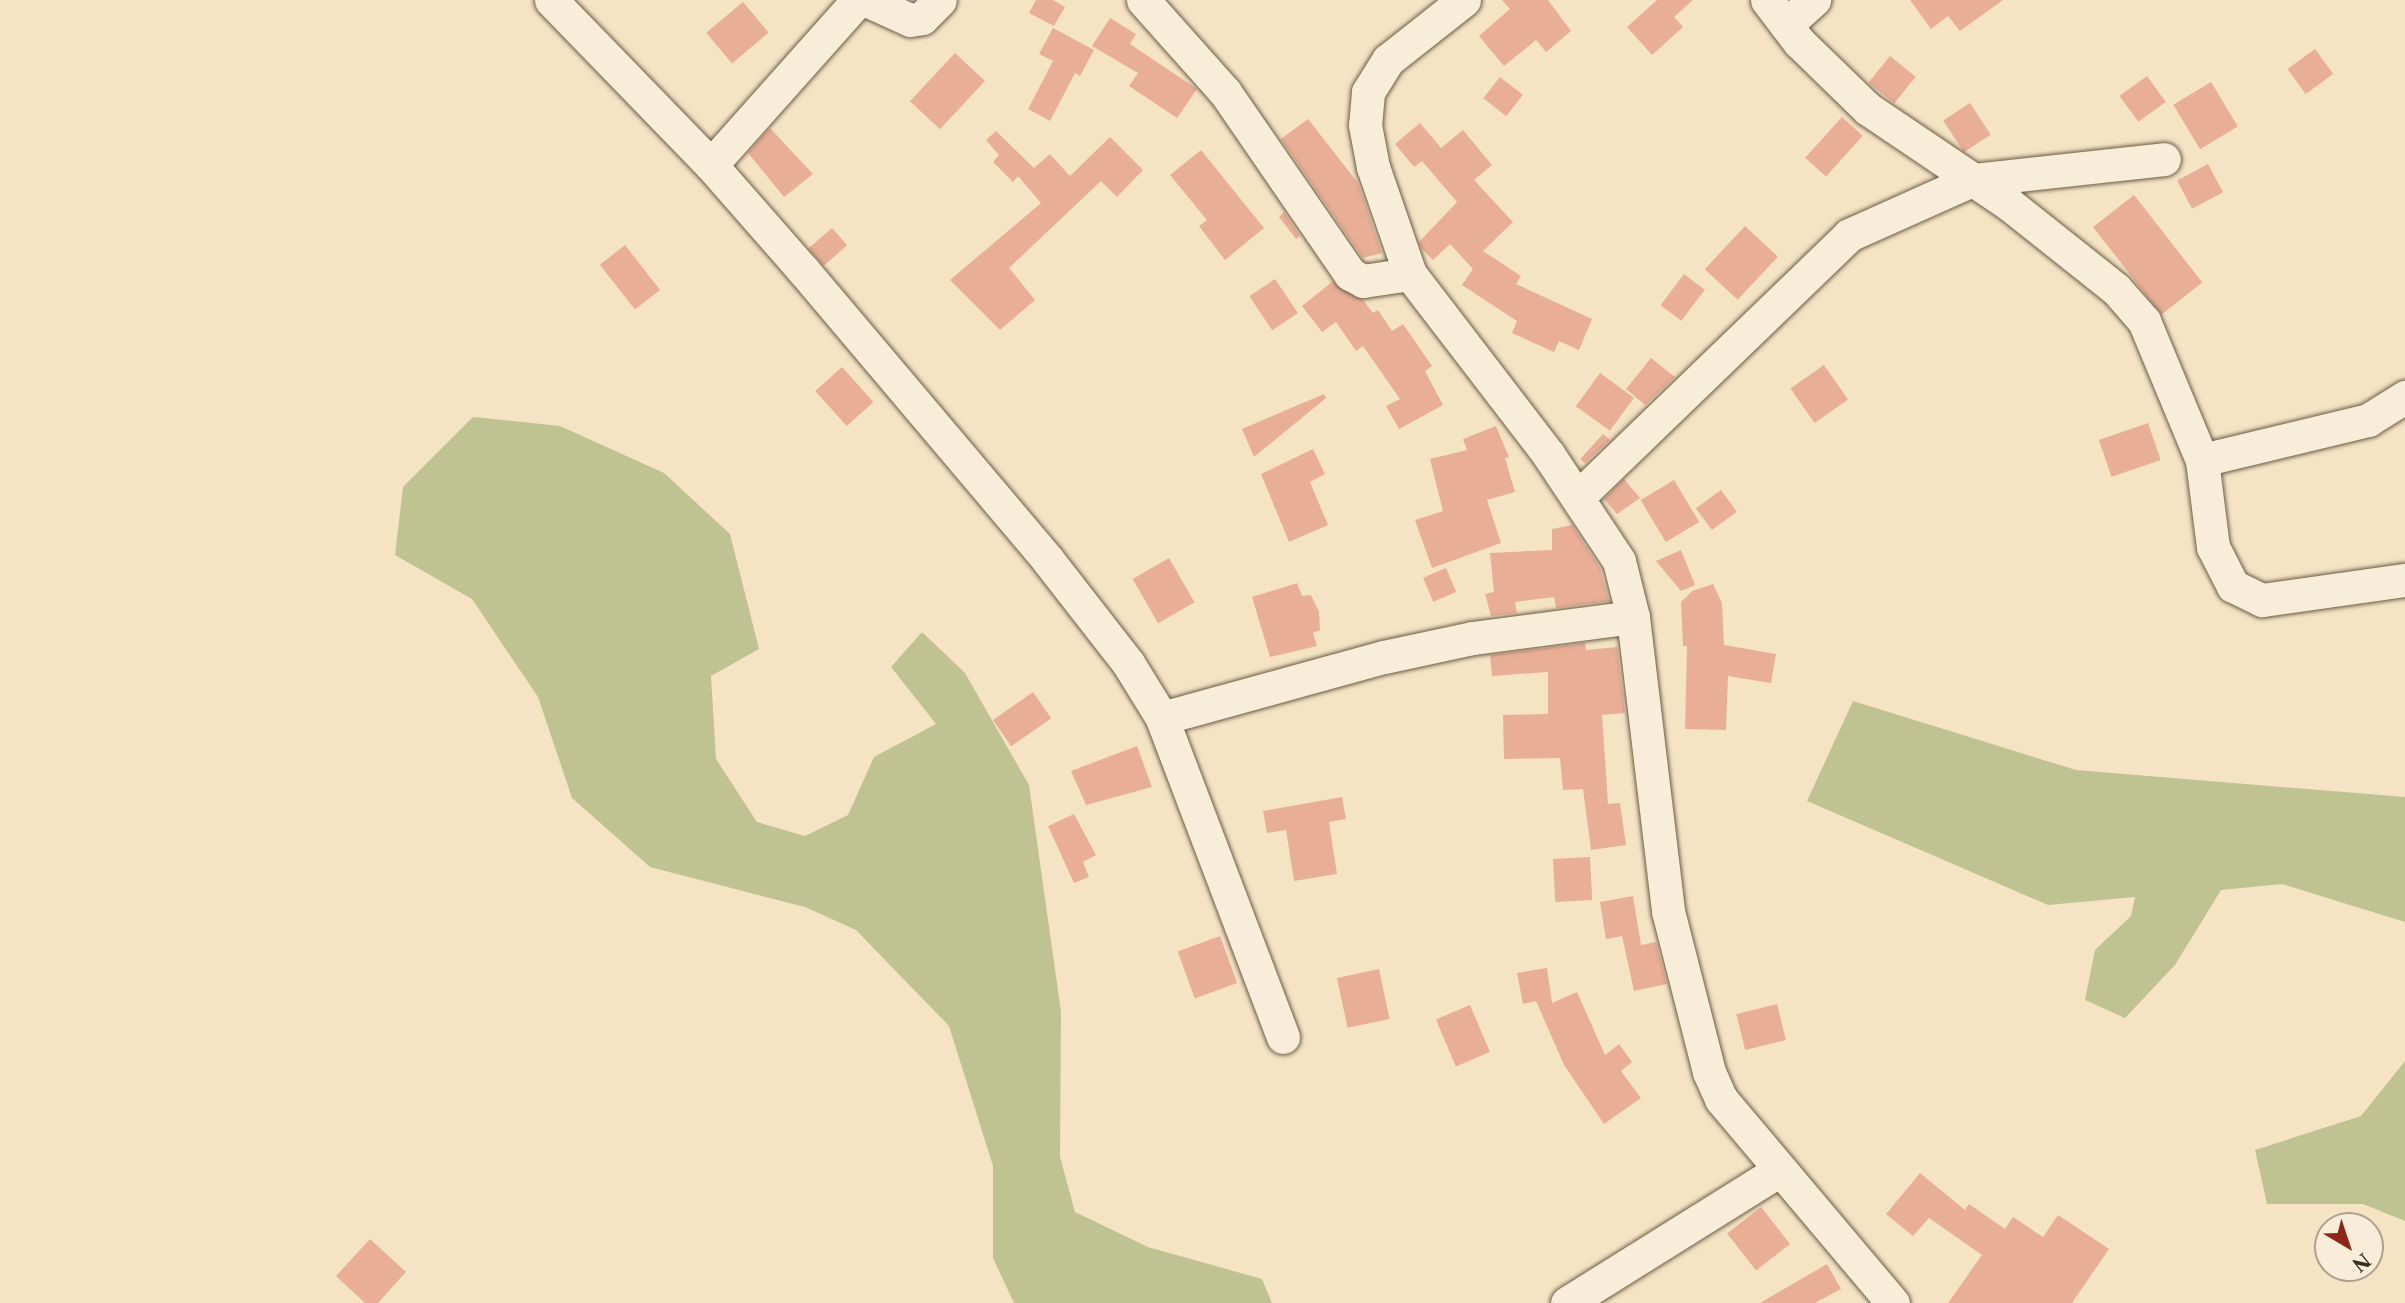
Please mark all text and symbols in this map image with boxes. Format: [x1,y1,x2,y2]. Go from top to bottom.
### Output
north arrow [2314,1212,2384,1282]
text: N [2348,1248,2375,1276]

